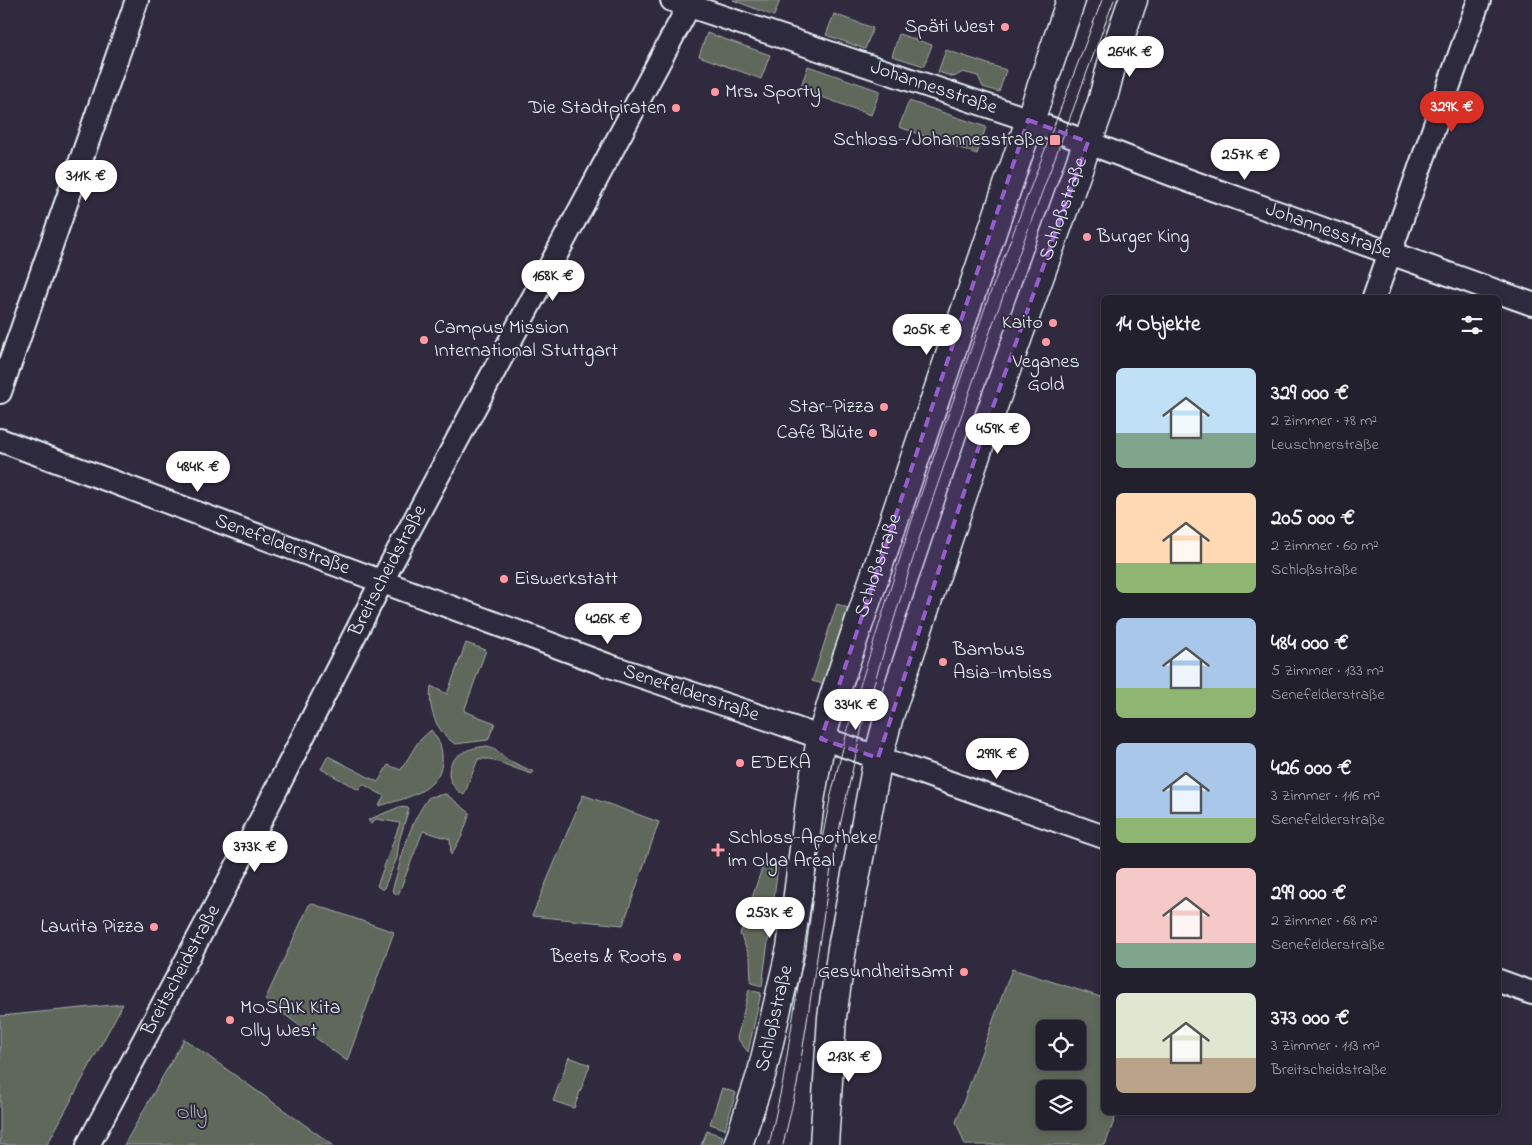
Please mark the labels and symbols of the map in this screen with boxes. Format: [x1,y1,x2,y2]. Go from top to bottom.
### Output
place label: Späti West [904,13,995,42]
marker: Späti West [999,21,1011,33]
pin: 264K € [1089,36,1171,78]
street label: Johannesstraße [866,53,1001,123]
place label: Mrs. Sporty [725,78,821,107]
marker: Mrs. Sporty [709,86,721,98]
pin: 329K € [1411,90,1493,133]
place label: Die Stadtpiraten [527,94,666,123]
marker: Die Stadtpiraten [670,102,682,114]
place label: Schloss-/Johannesstraße [833,126,1044,155]
marker: Schloss-/Johannesstraße [1048,133,1062,147]
pin: 257K € [1204,138,1286,181]
street label: Schloßstraße [1032,153,1096,265]
pin: 311K € [45,160,127,202]
street label: Johannesstraße [1261,195,1396,267]
place label: Burger King [1096,223,1189,253]
marker: Burger King [1081,231,1093,243]
pin: 168K € [512,260,594,302]
place label: Kaito [1002,309,1043,338]
place label: Campus Mission International Stuttgart [434,314,618,367]
pin: 205K € [886,314,968,356]
marker: Kaito [1047,317,1059,329]
marker: Campus Mission International Stuttgart [418,334,430,346]
marker: Veganes Gold [1040,336,1052,348]
place label: Veganes Gold [1011,348,1080,400]
place label: Star-Pizza [788,393,874,422]
marker: Star-Pizza [878,401,890,413]
pin: 459K € [957,412,1039,455]
place label: Café Blüte [777,419,863,448]
marker: Café Blüte [867,427,879,439]
pin: 484K € [157,450,239,493]
street label: Breitscheidstraße [341,500,435,642]
street label: Senefelderstraße [211,506,354,583]
street label: Schloßstraße [847,510,910,622]
place label: Eiswerkstatt [514,565,618,594]
marker: Eiswerkstatt [498,573,510,585]
pin: 426K € [567,602,649,645]
place label: Bambus Asia-Imbiss [952,636,1052,688]
marker: Bambus Asia-Imbiss [937,656,949,668]
street label: Senefelderstraße [619,657,763,730]
pin: 334K € [815,688,897,731]
pin: 299K € [956,738,1038,780]
place label: EDEKA [750,749,811,778]
marker: EDEKA [734,757,746,769]
place label: Schloss-Apotheke im Olga Areal [728,824,877,877]
pin: 373K € [214,830,296,873]
marker: Schloss-Apotheke im Olga Areal [712,844,724,856]
pin: 253K € [729,896,811,939]
street label: Breitscheidstraße [134,900,228,1042]
place label: Laurita Pizza [41,913,144,942]
marker: Laurita Pizza [148,921,160,933]
place label: Beets & Roots [550,943,667,972]
marker: Beets & Roots [671,951,683,963]
place label: Gesundheitsamt [818,958,954,987]
street label: Schloßstraße [748,962,801,1074]
marker: Gesundheitsamt [958,966,970,978]
place label: MOSAIK Kita Olly West [240,994,341,1046]
marker: MOSAIK Kita Olly West [224,1014,236,1026]
pin: 213K € [808,1040,890,1083]
park label: Olly [177,1099,207,1128]

